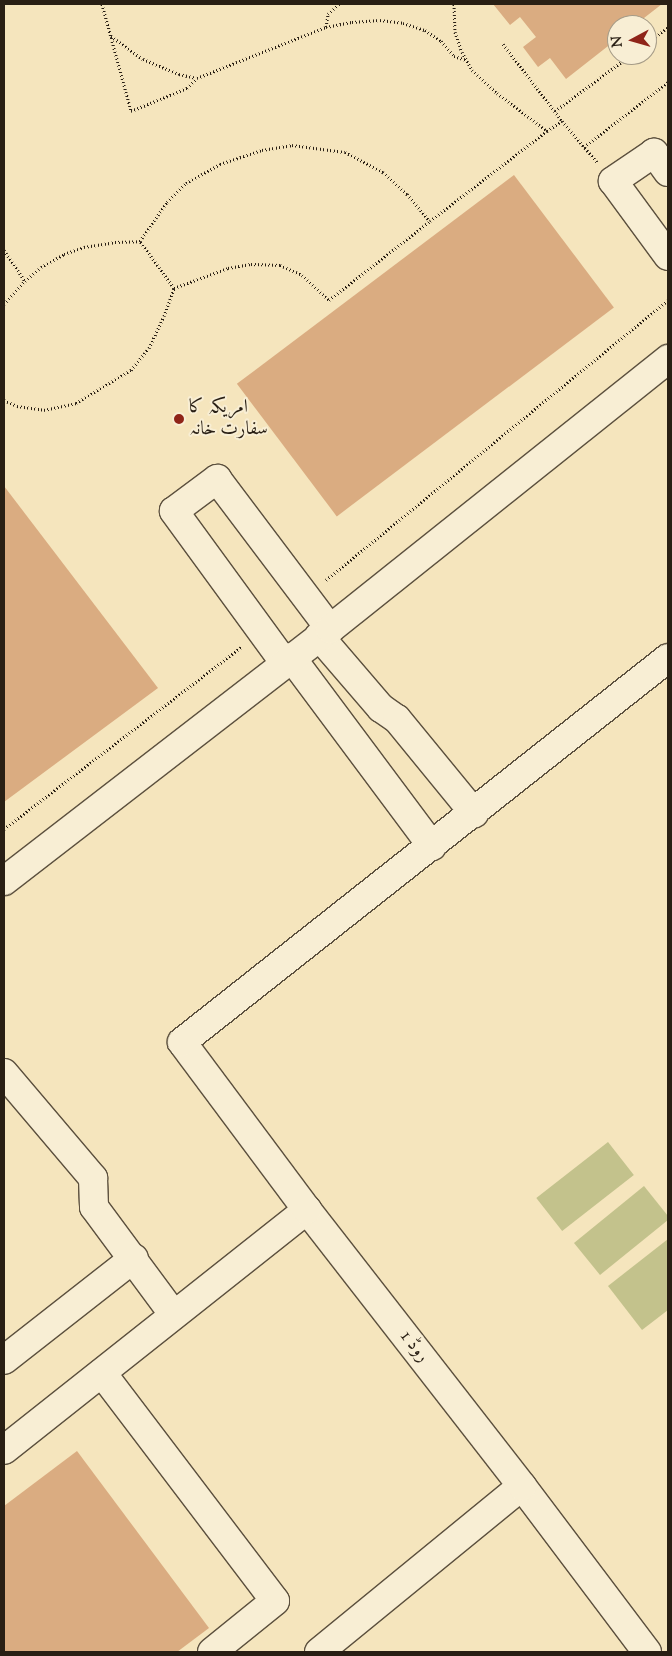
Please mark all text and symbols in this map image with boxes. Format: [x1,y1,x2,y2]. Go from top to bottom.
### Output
north arrow [607,15,657,65]
text: N [608,35,629,48]
place label: امریکہ کا سفارت خانہ [189,397,268,441]
marker: امریکہ کا سفارت خانہ [173,413,185,425]
street label: روڈ 1 [394,1326,434,1368]

